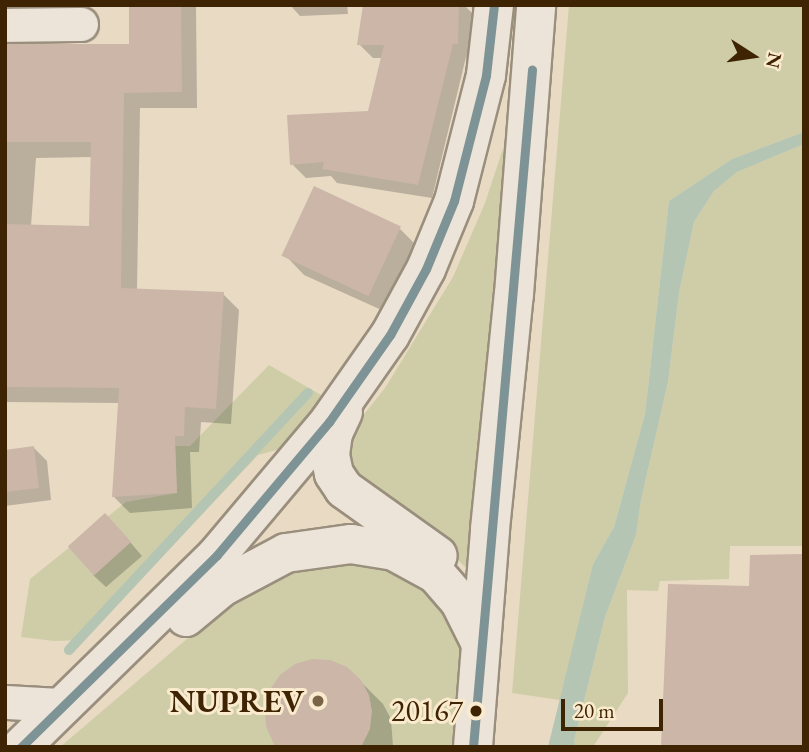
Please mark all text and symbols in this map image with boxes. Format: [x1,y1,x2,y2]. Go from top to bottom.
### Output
north arrow [718,21,788,91]
text: N [760,50,788,71]
place label: NUPREV [170,682,304,720]
scale bar [564,686,666,730]
marker: NUPREV [310,693,326,709]
place label: 20167 [391,693,463,729]
text: 20 m [574,697,615,724]
marker: 20167 [469,704,483,718]

